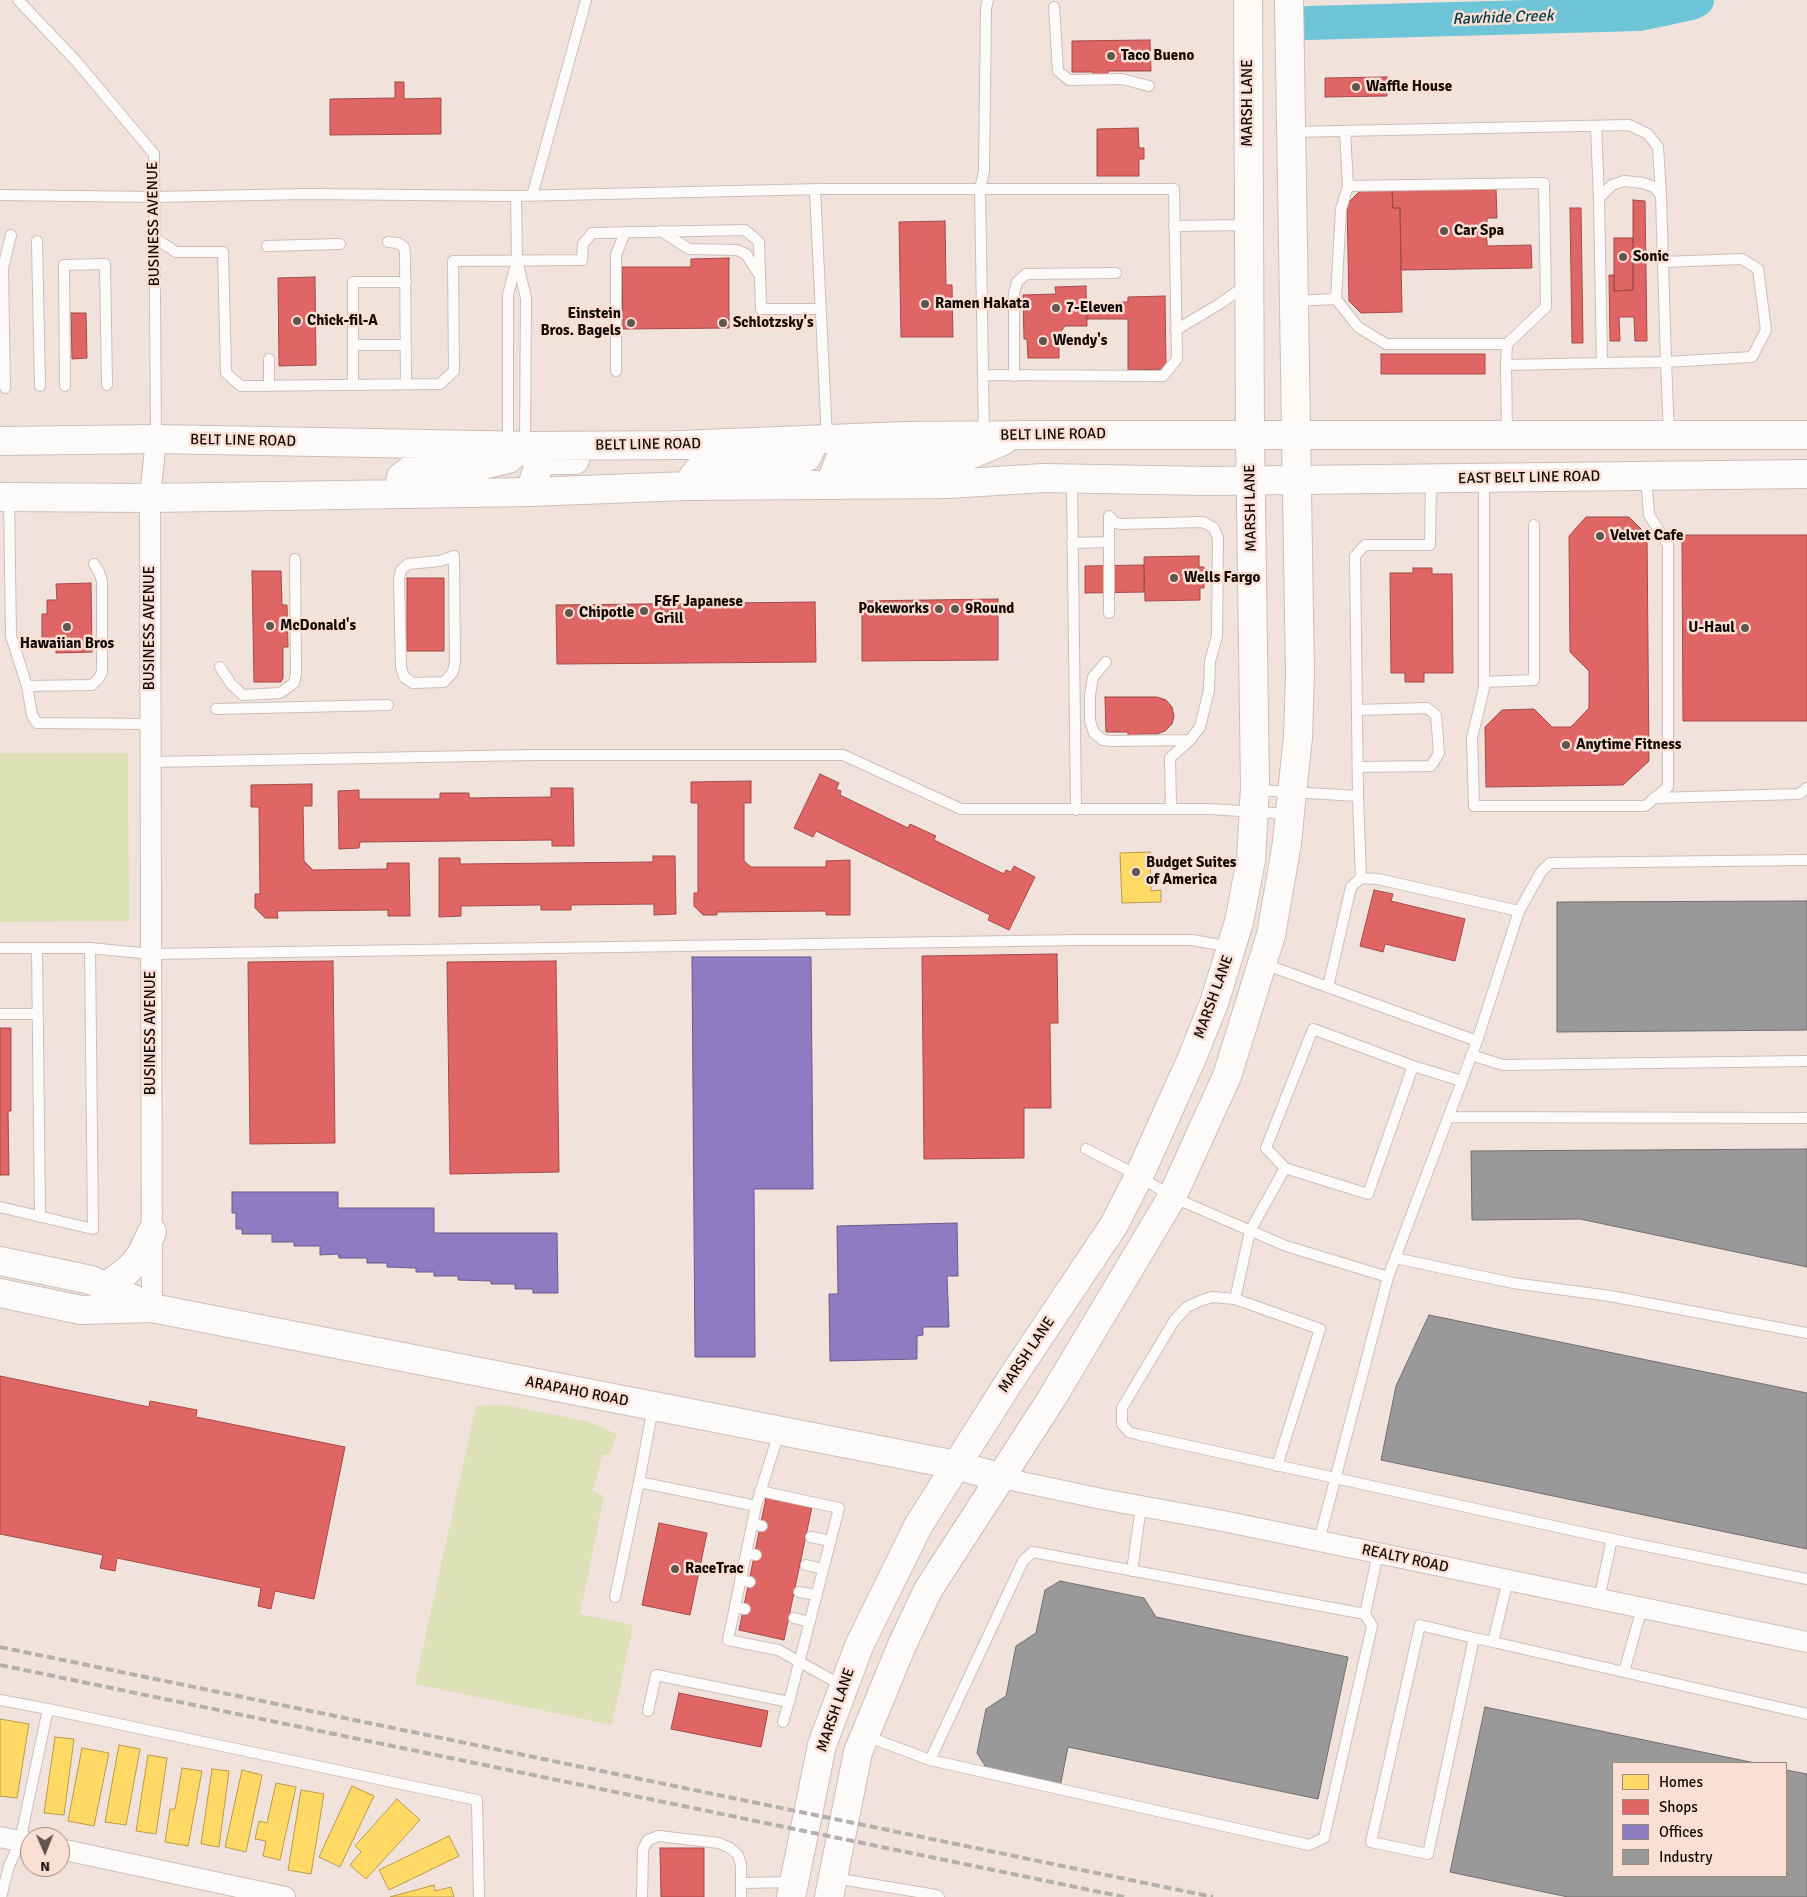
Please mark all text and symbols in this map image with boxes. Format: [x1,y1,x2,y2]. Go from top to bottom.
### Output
water label: Rawhide Creek [1452,7,1554,29]
place label: Taco Bueno [1121,47,1194,65]
marker: Taco Bueno [1105,50,1117,62]
street label: MARSH LANE [1239,59,1257,147]
place label: Waffle House [1366,78,1452,96]
marker: Waffle House [1350,81,1362,93]
street label: BUSINESS AVENUE [144,161,164,287]
place label: Car Spa [1454,222,1504,240]
marker: Car Spa [1438,225,1450,237]
place label: Sonic [1633,248,1669,266]
marker: Sonic [1617,251,1629,263]
place label: Ramen Hakata [935,295,1030,313]
marker: Ramen Hakata [919,298,931,310]
place label: 7-Eleven [1066,299,1123,317]
marker: 7-Eleven [1050,302,1062,314]
place label: Einstein Bros. Bagels [540,305,621,340]
place label: Chick-fil-A [307,312,378,330]
place label: Schlotzsky's [733,314,814,332]
marker: Chick-fil-A [291,315,303,327]
marker: Einstein Bros. Bagels [625,317,637,329]
marker: Schlotzsky's [717,317,729,329]
place label: Wendy's [1053,332,1107,350]
marker: Wendy's [1037,335,1049,347]
street label: BELT LINE ROAD [1000,425,1106,445]
street label: BELT LINE ROAD [190,431,296,451]
street label: BELT LINE ROAD [595,435,701,455]
street label: MARSH LANE [1241,464,1261,552]
street label: EAST BELT LINE ROAD [1458,468,1600,488]
place label: Velvet Cafe [1610,527,1683,545]
marker: Velvet Cafe [1594,530,1606,542]
street label: BUSINESS AVENUE [141,566,159,690]
place label: Wells Fargo [1184,569,1260,587]
marker: Wells Fargo [1168,572,1180,584]
place label: F&F Japanese Grill [654,593,743,628]
place label: Pokeworks [858,600,929,618]
place label: 9Round [965,600,1014,618]
marker: Pokeworks [933,603,945,615]
marker: 9Round [949,603,961,615]
place label: Chipotle [579,604,634,622]
marker: F&F Japanese Grill [638,605,650,617]
marker: Chipotle [563,607,575,619]
place label: McDonald's [280,617,356,635]
place label: U-Haul [1688,619,1735,637]
marker: McDonald's [264,620,276,632]
marker: Hawaiian Bros [61,621,73,633]
marker: U-Haul [1739,622,1751,634]
place label: Hawaiian Bros [20,635,114,653]
place label: Anytime Fitness [1576,736,1681,754]
marker: Anytime Fitness [1560,739,1572,751]
place label: Budget Suites of America [1146,854,1237,889]
marker: Budget Suites of America [1130,866,1142,878]
street label: MARSH LANE [1191,953,1237,1041]
street label: BUSINESS AVENUE [142,971,160,1095]
street label: MARSH LANE [995,1314,1059,1396]
street label: ARAPAHO ROAD [524,1373,630,1411]
street label: REALTY ROAD [1360,1541,1450,1577]
place label: RaceTrac [685,1560,744,1578]
marker: RaceTrac [669,1563,681,1575]
street label: MARSH LANE [813,1666,859,1754]
legend [1612,1762,1787,1877]
text: Homes [1659,1773,1703,1791]
text: Shops [1659,1798,1698,1816]
text: Offices [1659,1823,1703,1841]
north arrow [20,1827,70,1877]
text: Industry [1659,1848,1712,1866]
text: N [40,1858,50,1875]

